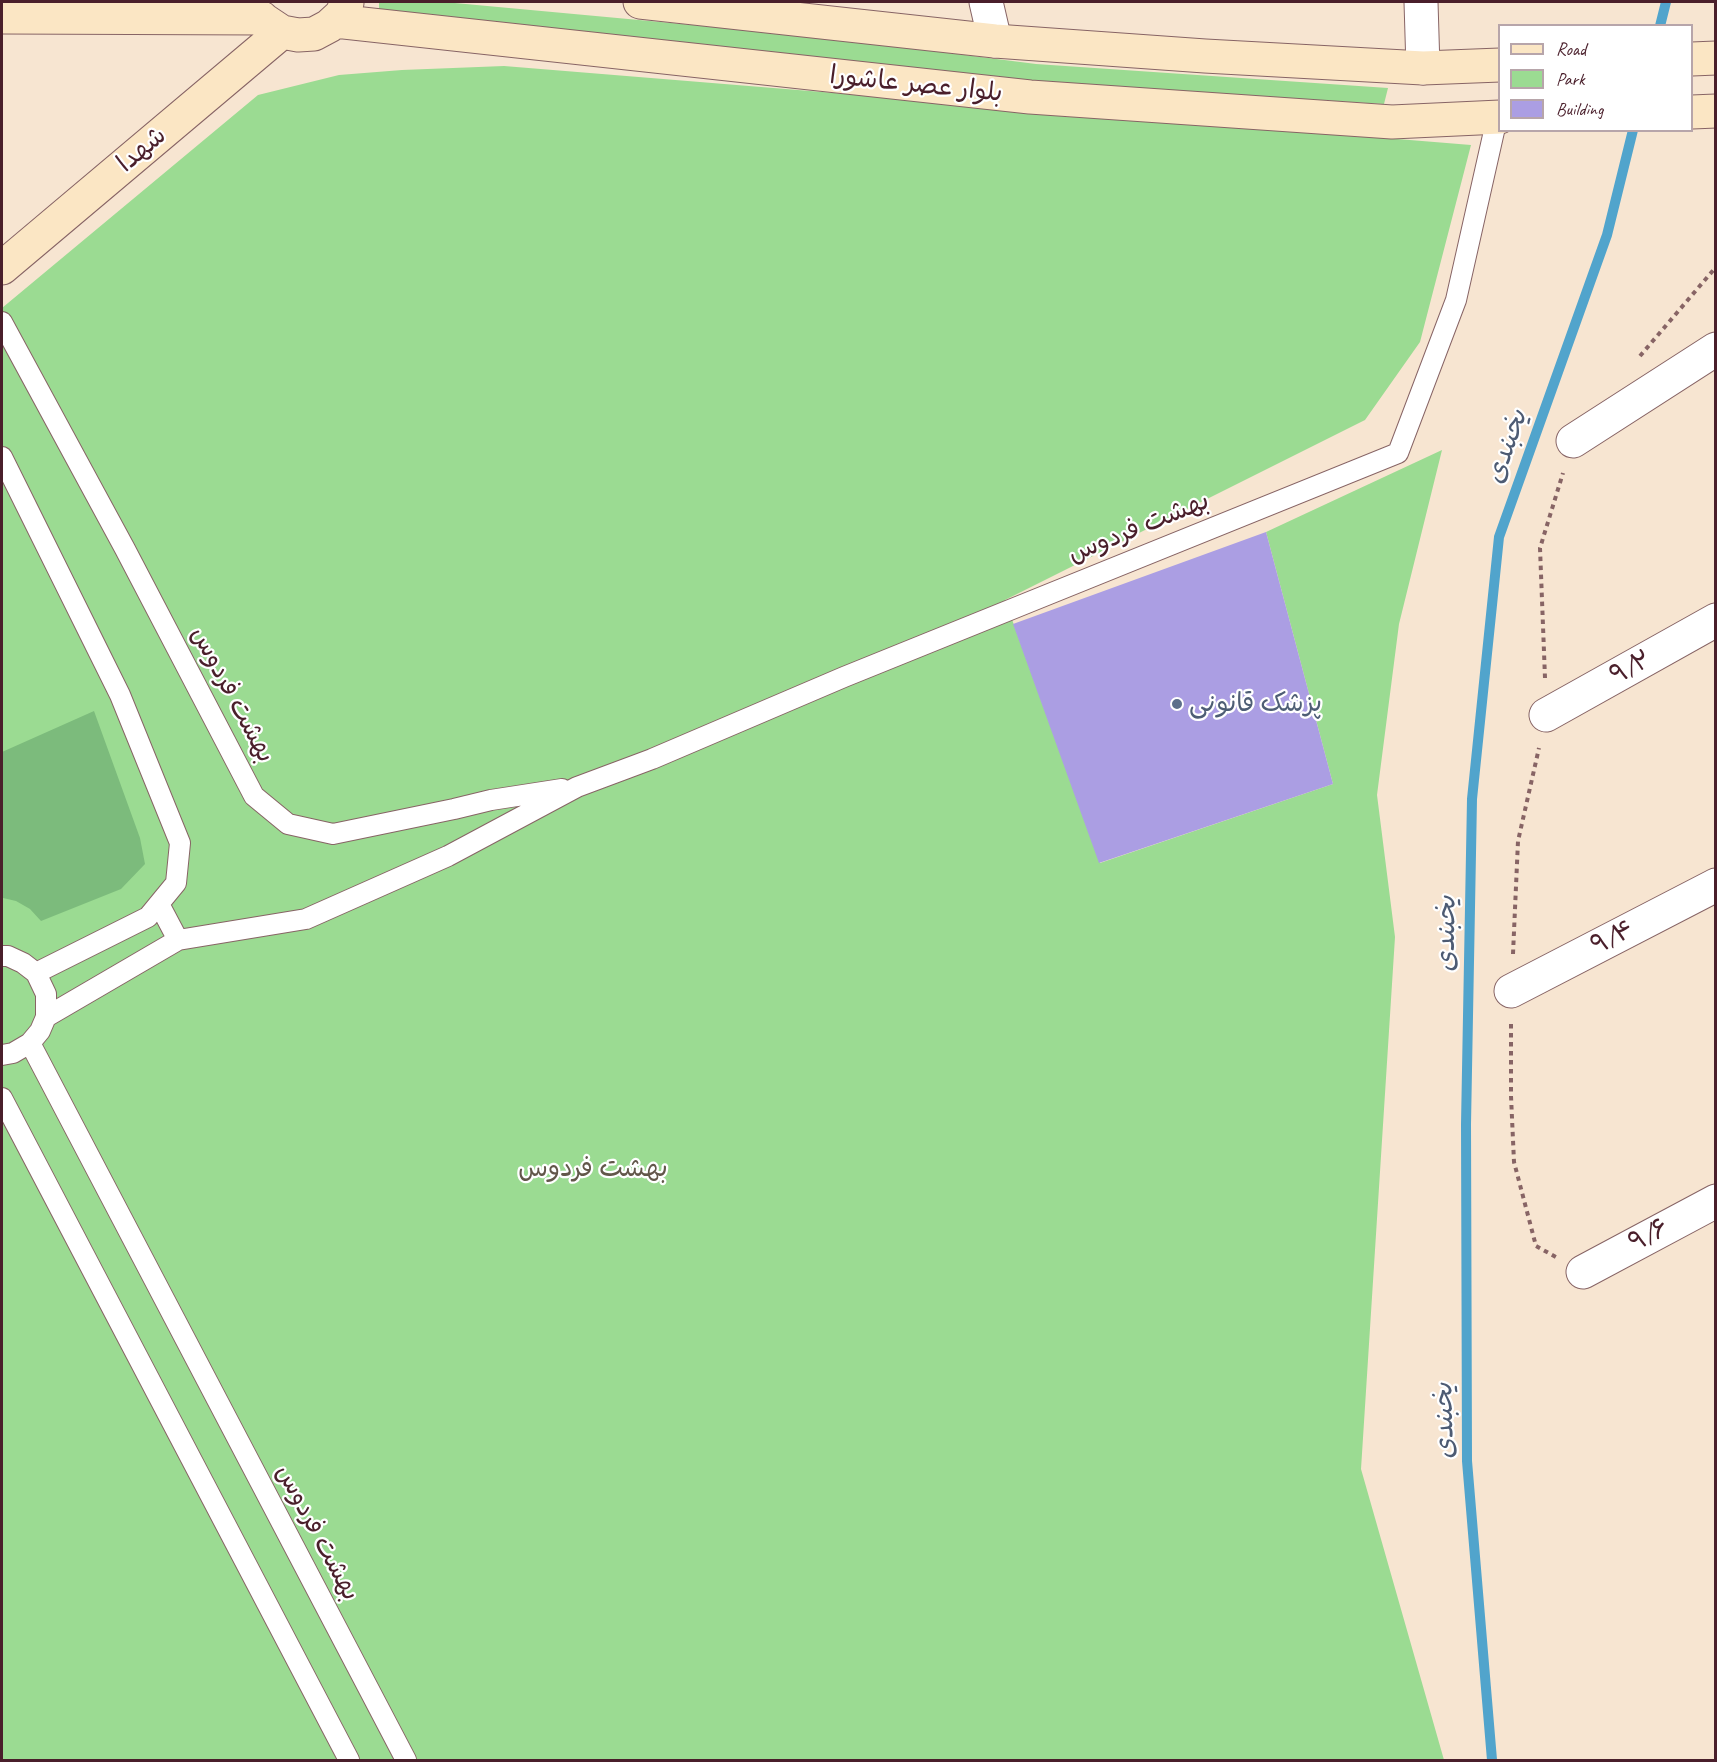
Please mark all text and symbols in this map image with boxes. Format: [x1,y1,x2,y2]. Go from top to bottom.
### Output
legend [1498,24,1693,132]
text: Road [1556,38,1586,60]
street label: بلوار عصر عاشورا [828,60,1004,110]
text: Park [1556,68,1585,90]
text: Building [1556,98,1603,120]
street label: شهدا [111,120,173,180]
water label: یخبندی [1479,406,1535,488]
street label: بهشت فردوس [1064,486,1214,570]
street label: بهشت فردوس [183,622,281,768]
street label: ۹/۲ [1605,644,1657,692]
place label: پزشک قانونی [1189,688,1322,720]
marker: پزشک قانونی [1170,697,1184,711]
water label: یخبندی [1430,896,1464,972]
street label: ۹/۴ [1586,914,1640,962]
park label: بهشت فردوس [518,1153,668,1185]
street label: ۹/۶ [1624,1213,1674,1259]
water label: یخبندی [1428,1383,1462,1459]
street label: بهشت فردوس [268,1460,366,1606]

